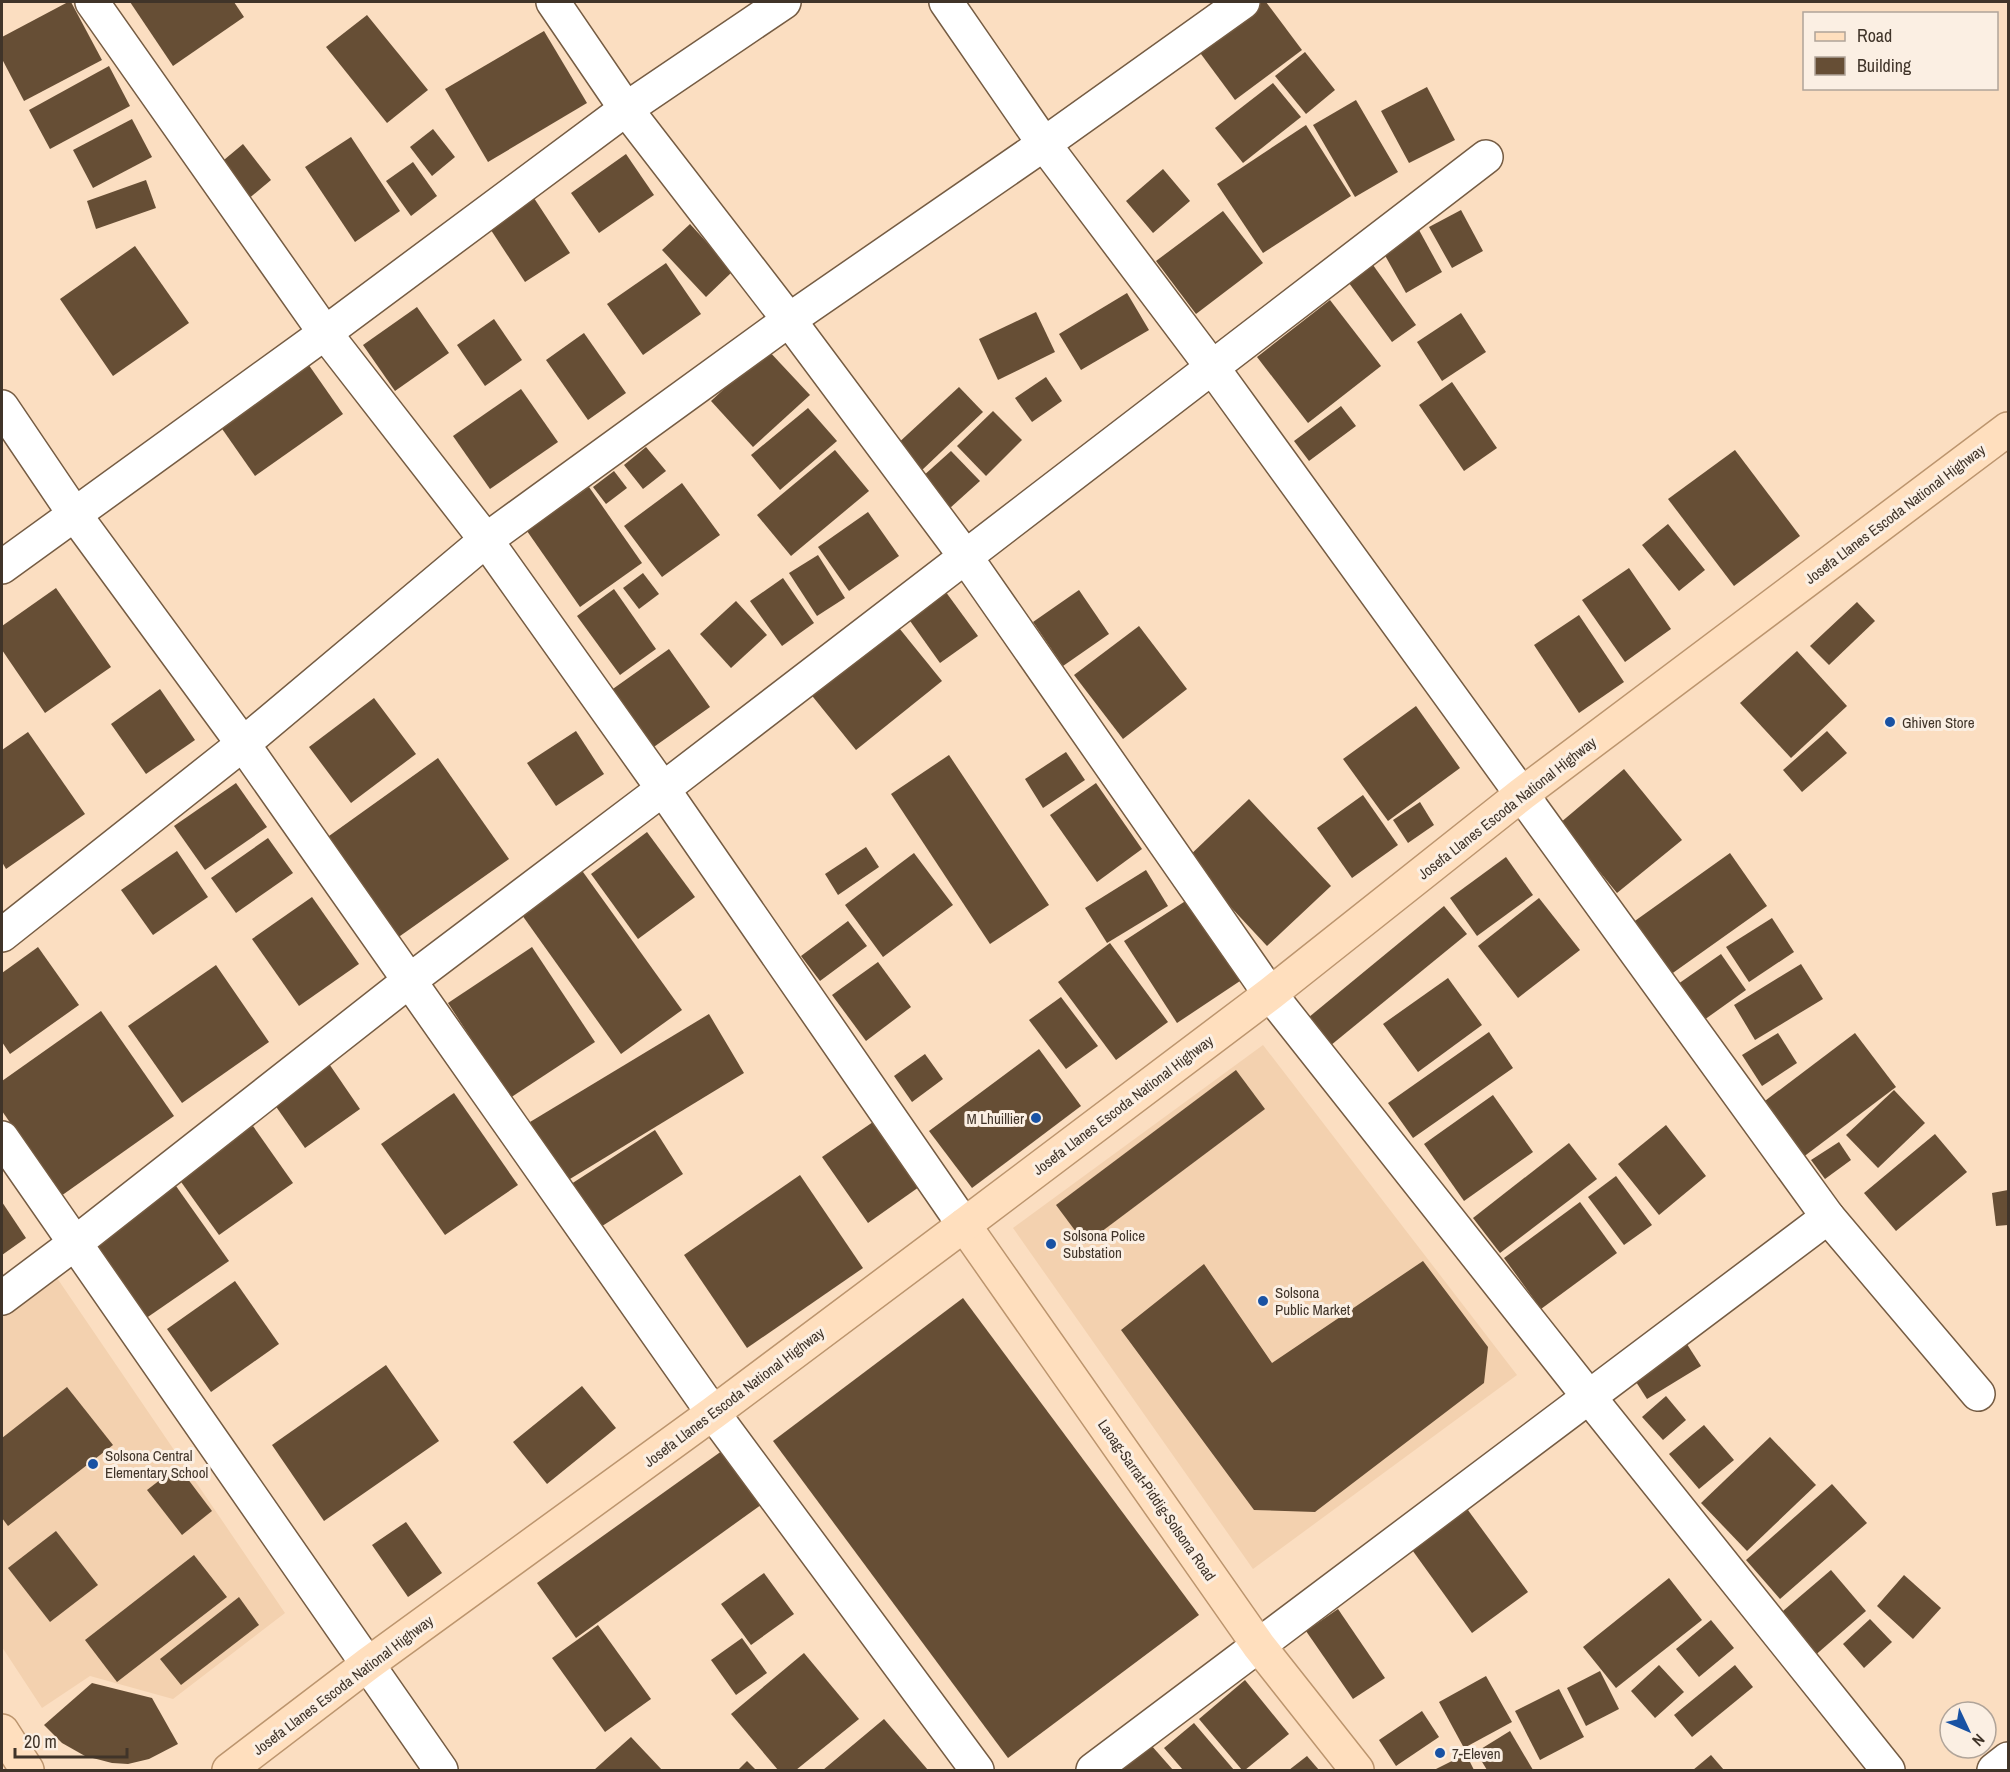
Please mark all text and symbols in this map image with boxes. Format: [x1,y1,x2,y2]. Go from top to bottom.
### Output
legend [1803,12,1998,90]
text: Road [1857,23,1892,48]
text: Building [1857,53,1912,78]
street label: Josefa Llanes Escoda National Highway [1800,439,1990,589]
place label: Ghiven Store [1902,712,1975,733]
marker: Ghiven Store [1883,715,1897,729]
street label: Josefa Llanes Escoda National Highway [1414,731,1601,884]
street label: Josefa Llanes Escoda National Highway [1028,1030,1218,1180]
place label: M Lhuillier [967,1108,1024,1129]
marker: M Lhuillier [1029,1111,1043,1125]
place label: Solsona Police Substation [1063,1225,1145,1263]
marker: Solsona Police Substation [1044,1237,1058,1251]
place label: Solsona Public Market [1275,1282,1351,1320]
marker: Solsona Public Market [1256,1294,1270,1308]
street label: Josefa Llanes Escoda National Highway [639,1322,829,1472]
street label: Laoag-Sarrat-Piddig-Solsona Road [1093,1415,1221,1585]
place label: Solsona Central Elementary School [105,1445,208,1483]
marker: Solsona Central Elementary School [86,1457,100,1471]
street label: Josefa Llanes Escoda National Highway [248,1610,438,1760]
north arrow [1938,1700,1998,1760]
scale bar [15,1721,128,1759]
text: 20 m [24,1729,57,1754]
text: N [1968,1729,1990,1751]
place label: 7-Eleven [1452,1743,1501,1764]
marker: 7-Eleven [1433,1746,1447,1760]

